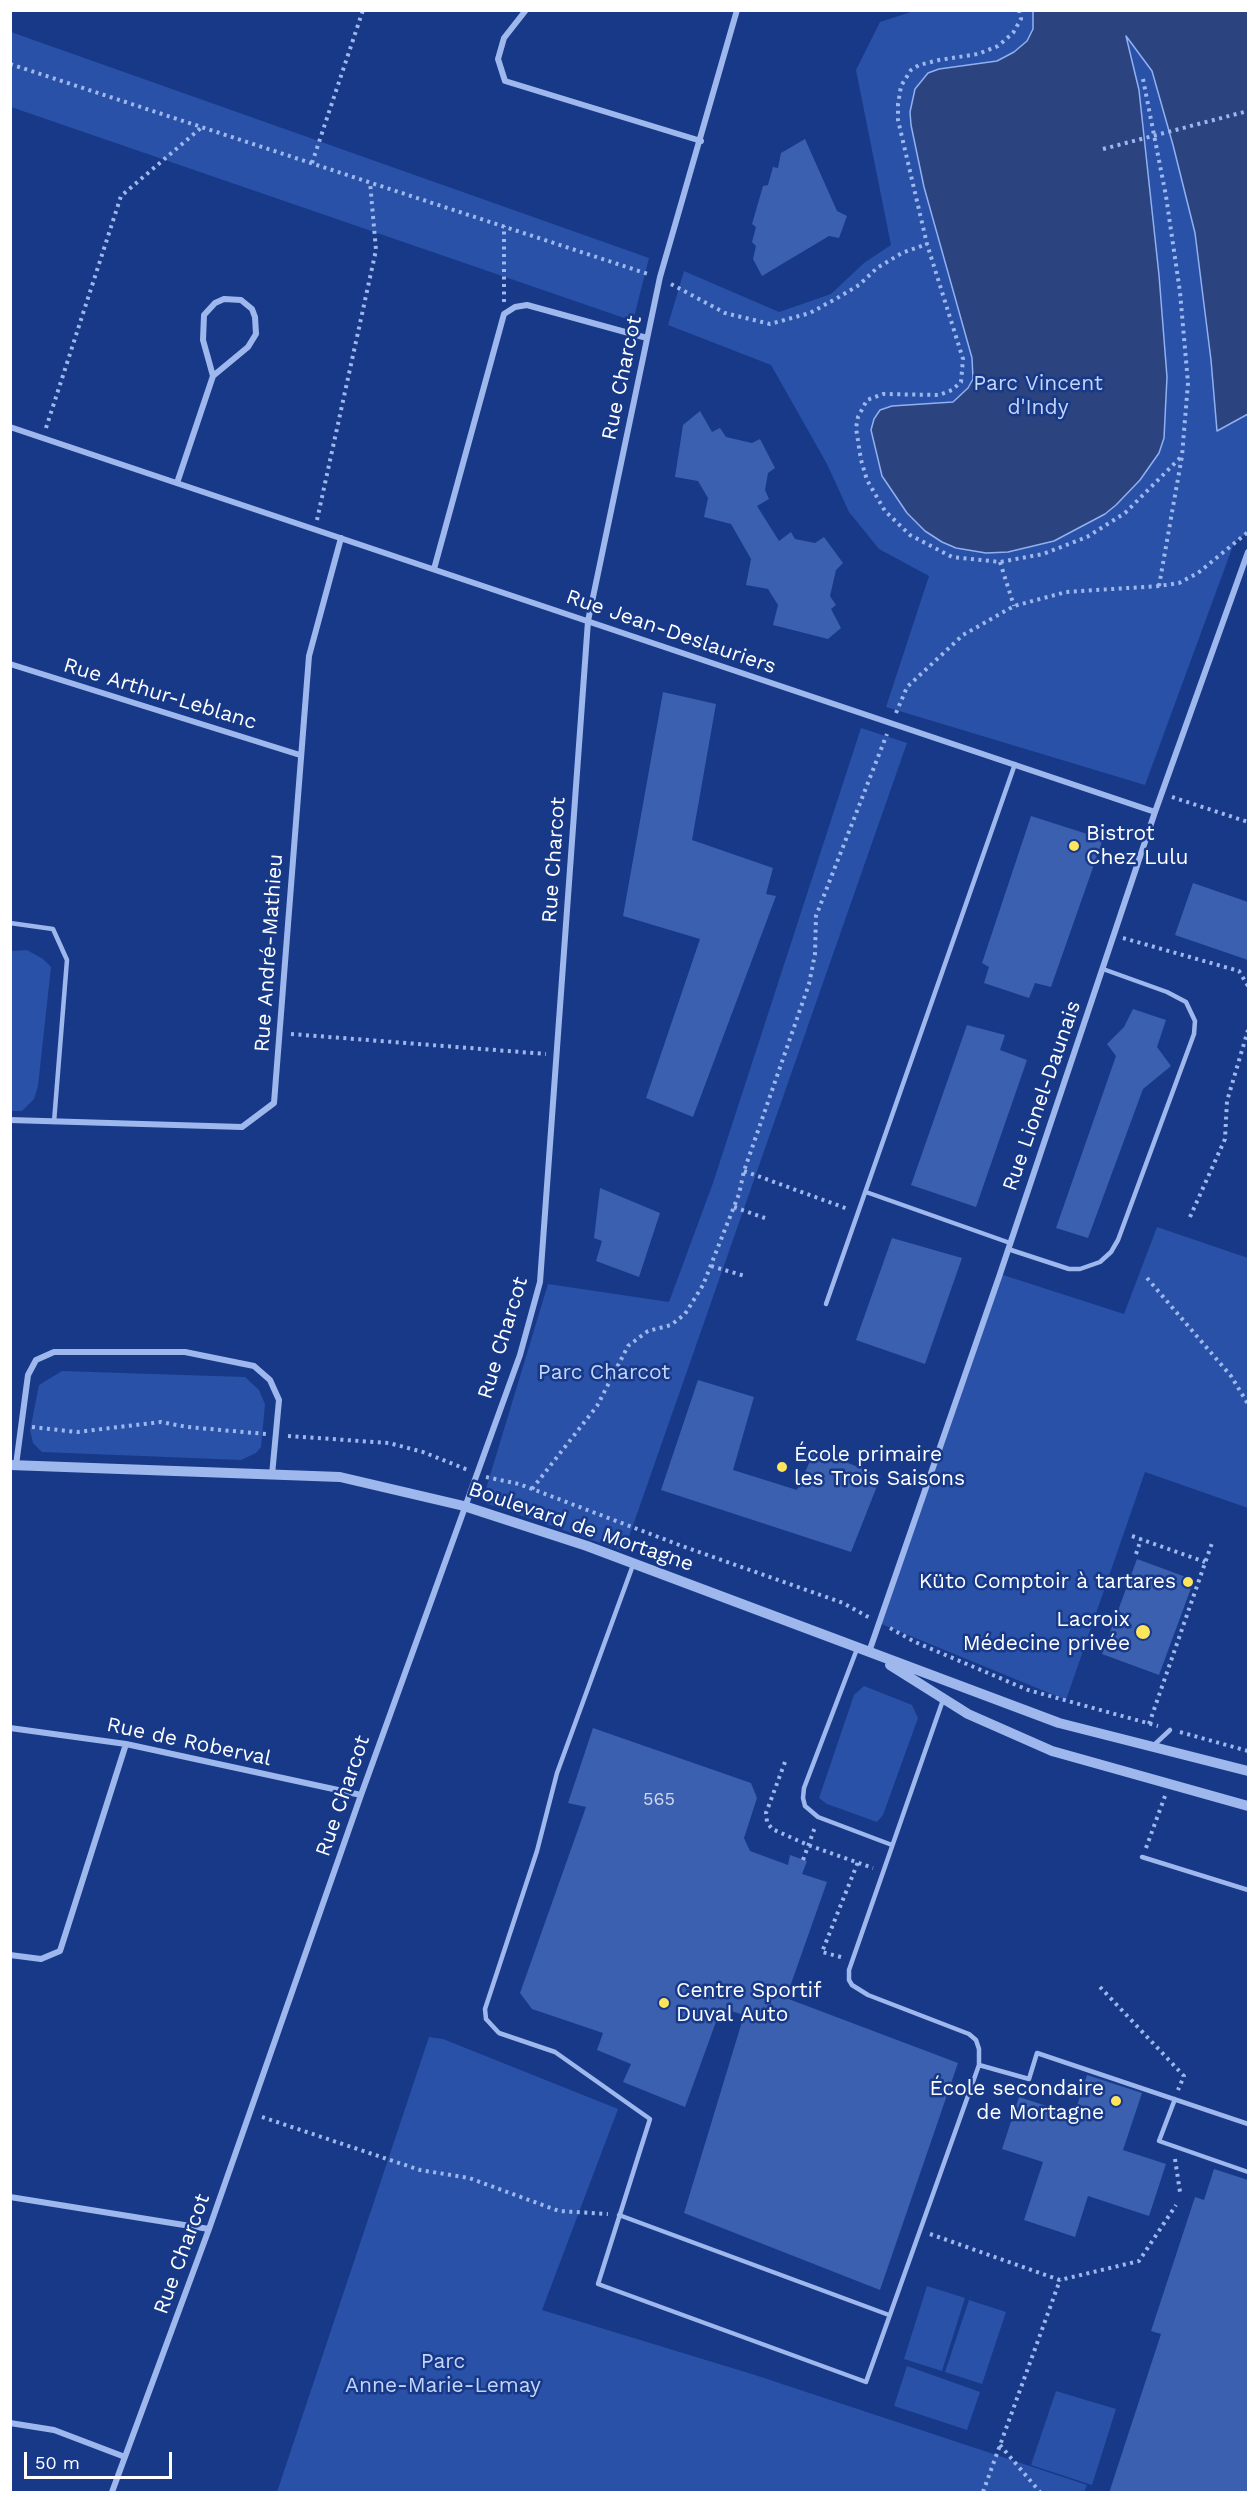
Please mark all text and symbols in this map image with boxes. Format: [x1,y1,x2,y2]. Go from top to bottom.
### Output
street label: Rue Charcot [597,314,647,442]
park label: Parc Vincent d'Indy [973,371,1103,421]
street label: Rue Jean-Deslauriers [563,584,779,680]
street label: Rue Arthur-Leblanc [60,653,260,735]
street label: Rue Charcot [537,796,571,924]
place label: Bistrot Chez Lulu [1086,821,1189,871]
marker: Bistrot Chez Lulu [1067,839,1081,853]
street label: Rue André-Mathieu [249,853,289,1053]
street label: Rue Lionel-Daunais [998,998,1086,1194]
street label: Rue Charcot [472,1274,534,1402]
park label: Parc Charcot [538,1360,670,1386]
place label: École primaire les Trois Saisons [794,1442,965,1492]
marker: École primaire les Trois Saisons [775,1460,789,1474]
street label: Boulevard de Mortagne [465,1477,697,1577]
place label: Küto Comptoir à tartares [919,1569,1176,1595]
marker: Küto Comptoir à tartares [1181,1575,1195,1589]
place label: Lacroix Médecine privée [963,1607,1130,1657]
marker: Lacroix Médecine privée [1134,1623,1152,1641]
street label: Rue de Roberval [104,1712,274,1772]
street label: Rue Charcot [311,1732,375,1860]
house number: 565 [643,1789,675,1811]
place label: Centre Sportif Duval Auto [676,1978,821,2028]
marker: Centre Sportif Duval Auto [657,1996,671,2010]
place label: École secondaire de Mortagne [929,2076,1104,2126]
marker: École secondaire de Mortagne [1109,2094,1123,2108]
street label: Rue Charcot [149,2190,215,2318]
park label: Parc Anne-Marie-Lemay [345,2349,541,2399]
scale bar [27,2440,176,2478]
text: 50 m [35,2452,80,2473]

